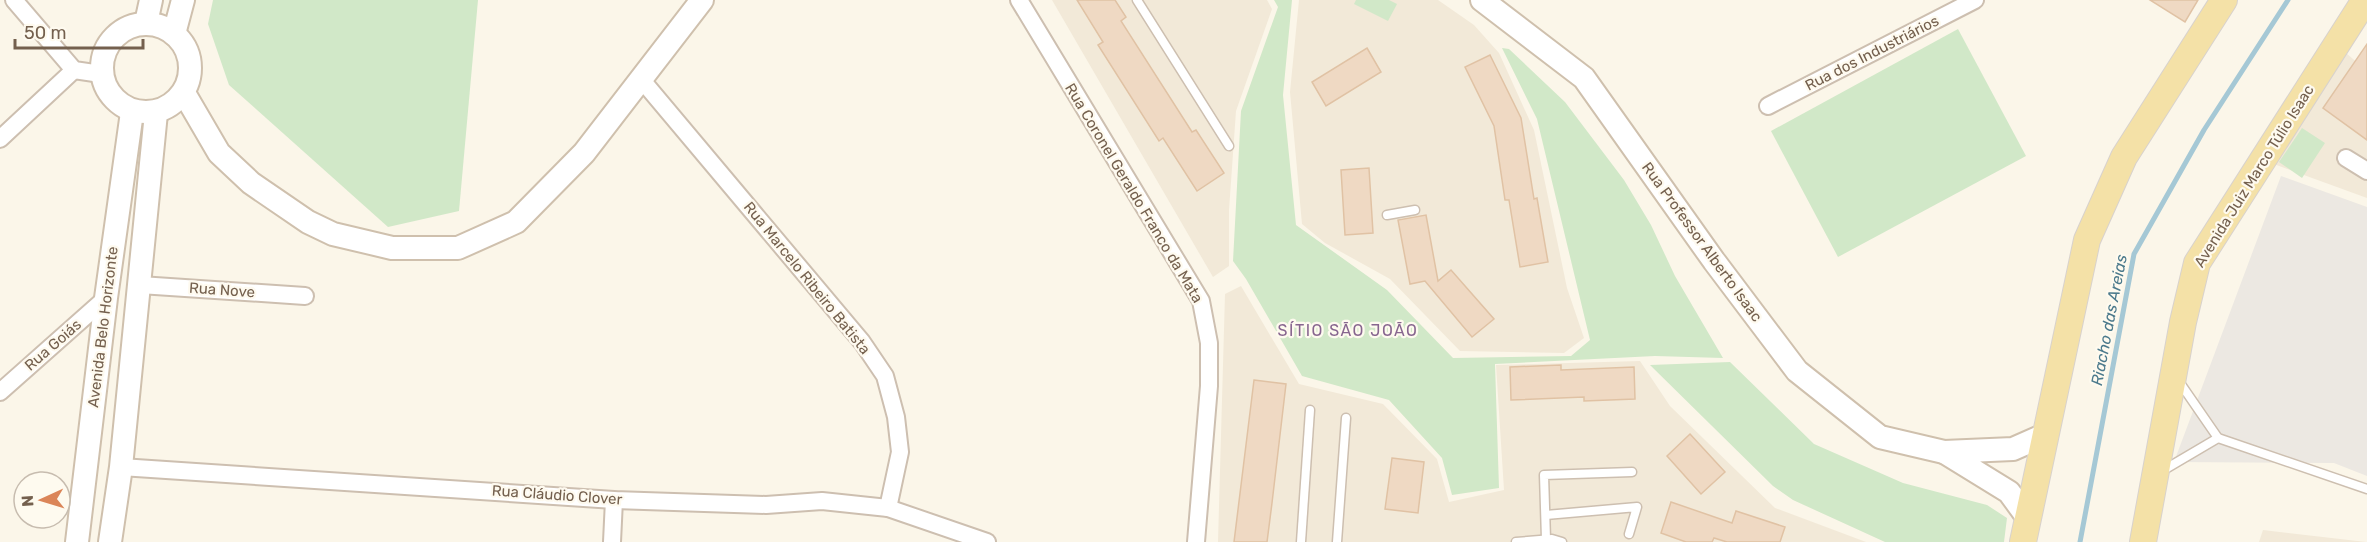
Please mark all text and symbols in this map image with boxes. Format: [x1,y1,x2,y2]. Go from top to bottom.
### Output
street label: Rua dos Industriários [1802,11,1942,95]
scale bar [15,12,142,50]
text: 50 m [24,22,67,44]
street label: Rua Coronel Geraldo Franco da Mata [1061,80,1207,306]
street label: Avenida Juiz Marco Túlio Isaac [2190,81,2318,271]
street label: Rua Professor Alberto Isaac [1638,159,1766,325]
street label: Rua Marcelo Ribeiro Batista [740,198,874,358]
street label: Avenida Belo Horizonte [84,245,122,409]
water label: Riacho das Areias [2087,253,2131,387]
street label: Rua Nove [188,279,256,301]
street label: Rua Goiás [21,315,85,374]
district label: SÍTIO SÃO JOÃO [1278,321,1418,340]
north arrow [12,470,72,530]
street label: Rua Cláudio Clover [491,481,623,509]
text: N [18,495,37,507]

